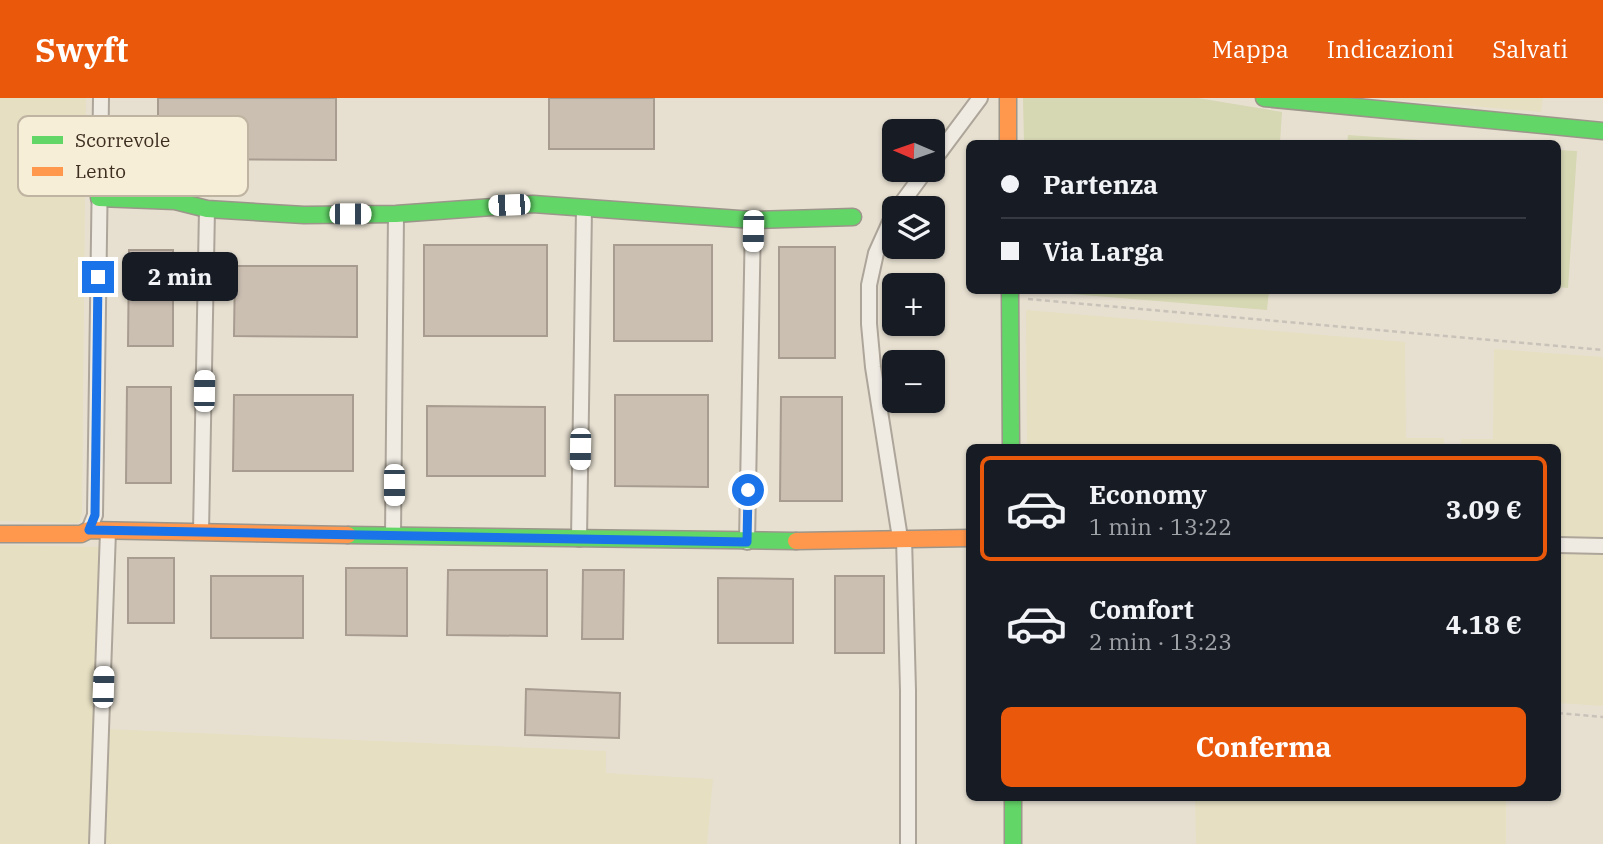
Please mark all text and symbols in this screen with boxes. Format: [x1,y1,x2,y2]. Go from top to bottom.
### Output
text: Swyft [35,28,128,71]
text: Mappa [1212,33,1289,65]
text: Indicazioni [1327,33,1454,65]
text: Salvati [1492,33,1568,65]
legend [18,116,248,196]
north arrow [882,119,945,182]
map controls [882,119,945,413]
text: Scorrevole [75,128,170,152]
text: Lento [75,159,126,183]
text: Partenza [1043,167,1158,201]
car [488,194,531,216]
button: layers [882,196,945,259]
car [330,204,372,225]
car [743,210,764,252]
text: Via Larga [1043,234,1164,268]
callout: 2 min [122,252,238,302]
route end [82,261,114,293]
text: 2 min [148,261,212,291]
button: + [882,273,945,336]
button: − [882,350,945,413]
car [194,370,215,412]
car [570,428,591,470]
car [384,464,405,506]
route start [732,474,764,506]
icon: car [1005,477,1068,540]
text: Economy [1089,477,1207,511]
text: 3.09 € [1446,492,1522,526]
text: 1 min · 13:22 [1089,511,1232,541]
icon: car [1005,592,1068,655]
text: Comfort [1089,592,1194,626]
text: 4.18 € [1446,607,1522,641]
text: 2 min · 13:23 [1089,626,1232,656]
car [92,666,115,708]
button: Conferma [1001,707,1526,787]

